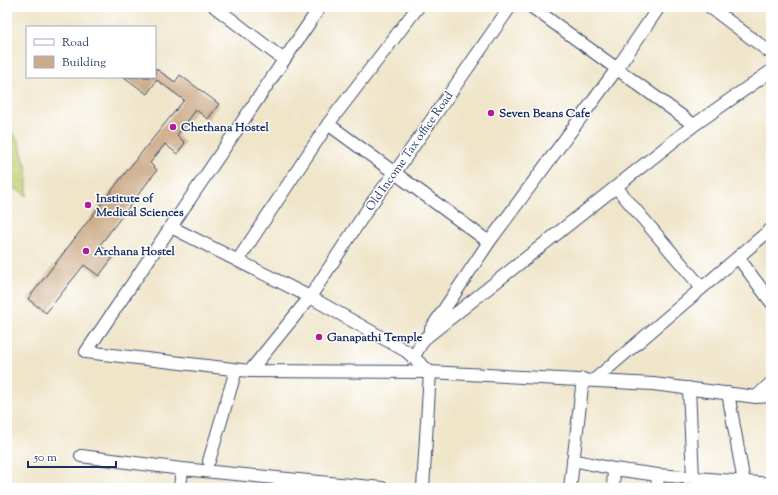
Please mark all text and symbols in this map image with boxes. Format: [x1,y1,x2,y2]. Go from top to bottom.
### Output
legend [26,26,156,78]
text: Road [62,34,89,52]
text: Building [62,54,106,72]
street label: Old Income Tax office Road [362,88,458,215]
place label: Seven Beans Cafe [499,105,591,123]
marker: Seven Beans Cafe [486,108,496,118]
place label: Chethana Hostel [181,119,269,137]
marker: Chethana Hostel [168,122,178,132]
place label: Institute of Medical Sciences [95,190,184,222]
marker: Institute of Medical Sciences [83,200,93,210]
place label: Archana Hostel [93,243,176,261]
marker: Archana Hostel [81,246,91,256]
place label: Ganapathi Temple [327,329,423,347]
marker: Ganapathi Temple [314,332,324,342]
scale bar [28,443,116,469]
text: 50 m [33,449,57,467]

